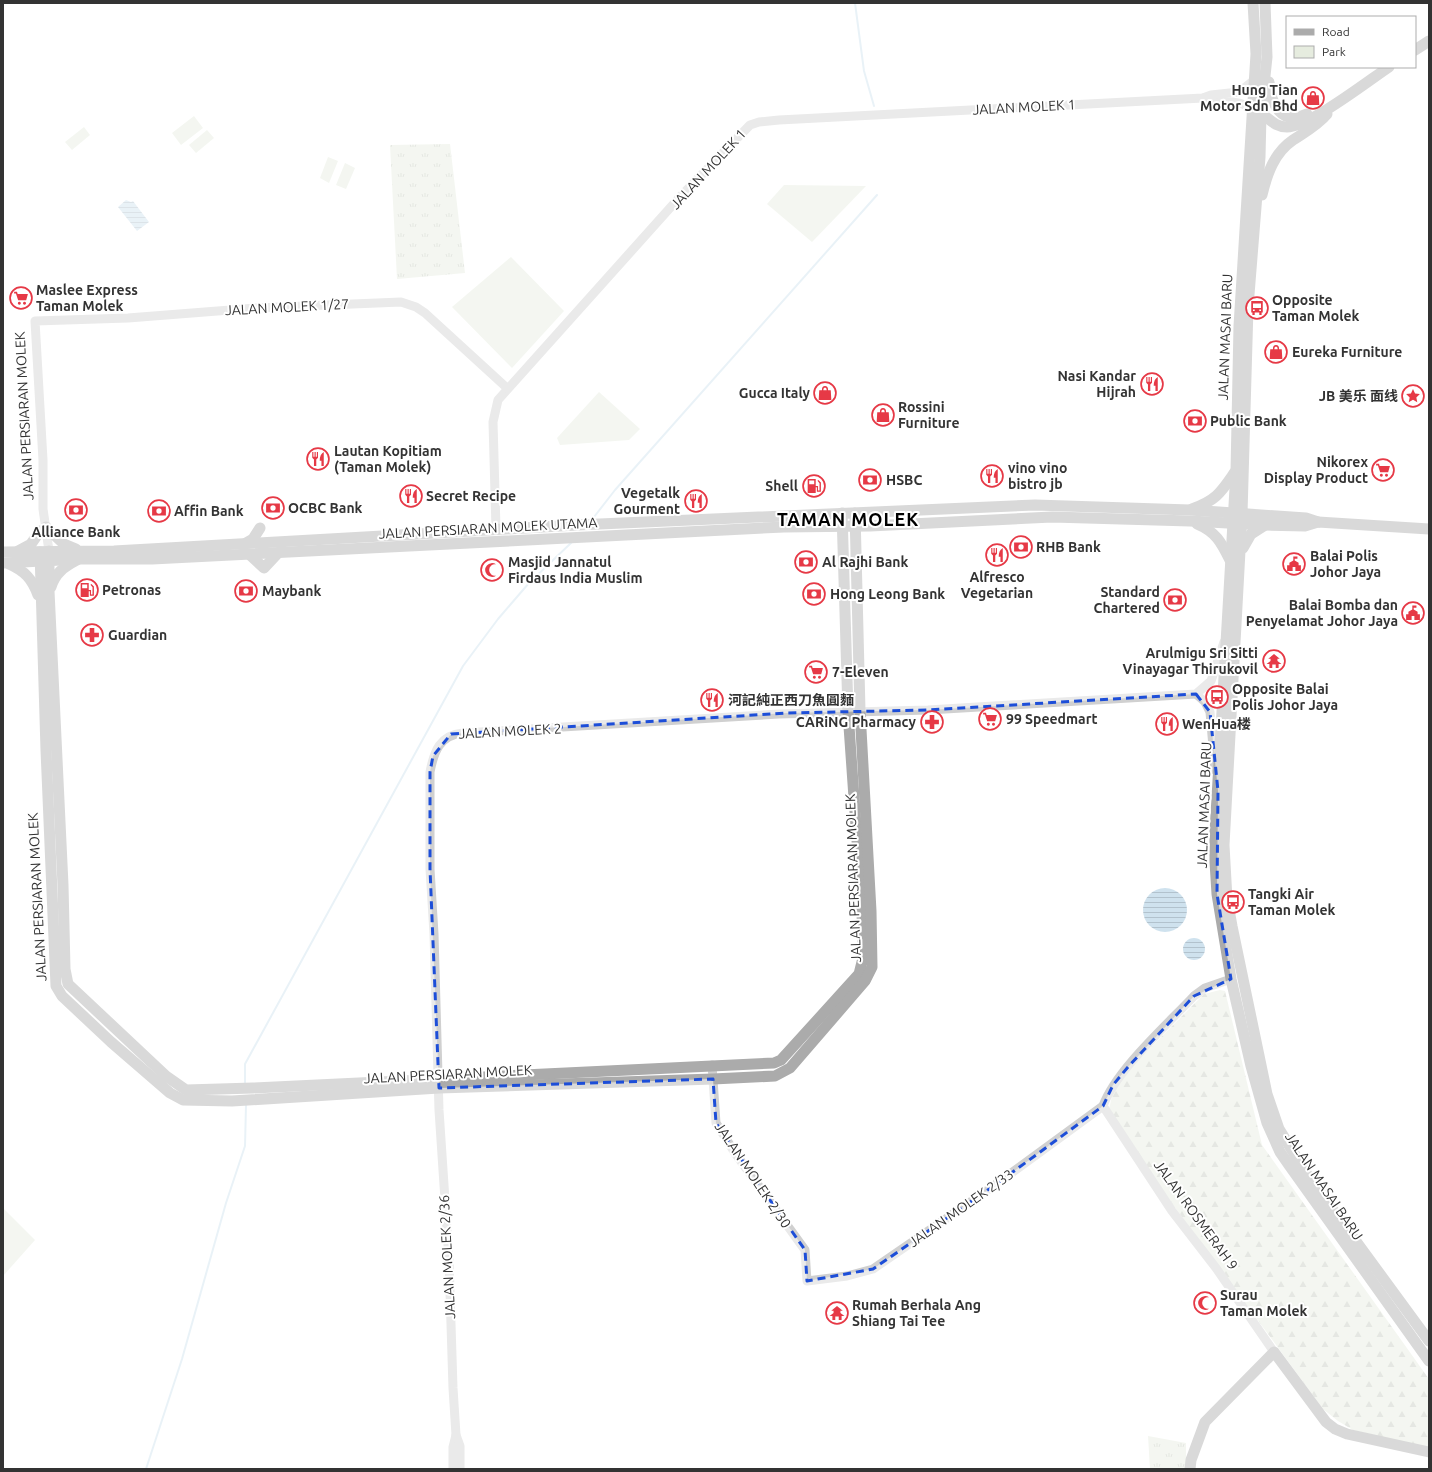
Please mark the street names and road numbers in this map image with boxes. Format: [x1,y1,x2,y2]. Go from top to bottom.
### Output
street label: JALAN MOLEK 1 [972,96,1076,118]
street label: JALAN MOLEK 1 [667,126,749,212]
street label: JALAN MASAI BARU [1215,273,1235,401]
street label: JALAN MOLEK 1/27 [224,296,350,318]
street label: JALAN PERSIARAN MOLEK [12,331,36,501]
street label: JALAN PERSIARAN MOLEK UTAMA [378,514,598,542]
street label: JALAN MOLEK 2 [458,720,562,742]
street label: JALAN MASAI BARU [1194,741,1214,869]
street label: JALAN PERSIARAN MOLEK [842,793,864,963]
street label: JALAN PERSIARAN MOLEK [25,812,49,982]
street label: JALAN PERSIARAN MOLEK [363,1062,533,1086]
street label: JALAN MOLEK 2/30 [712,1119,794,1231]
street label: JALAN MASAI BARU [1282,1129,1366,1243]
street label: JALAN ROSMERAH 9 [1151,1157,1241,1273]
street label: JALAN MOLEK 2/33 [905,1166,1017,1250]
street label: JALAN MOLEK 2/36 [436,1194,458,1320]

